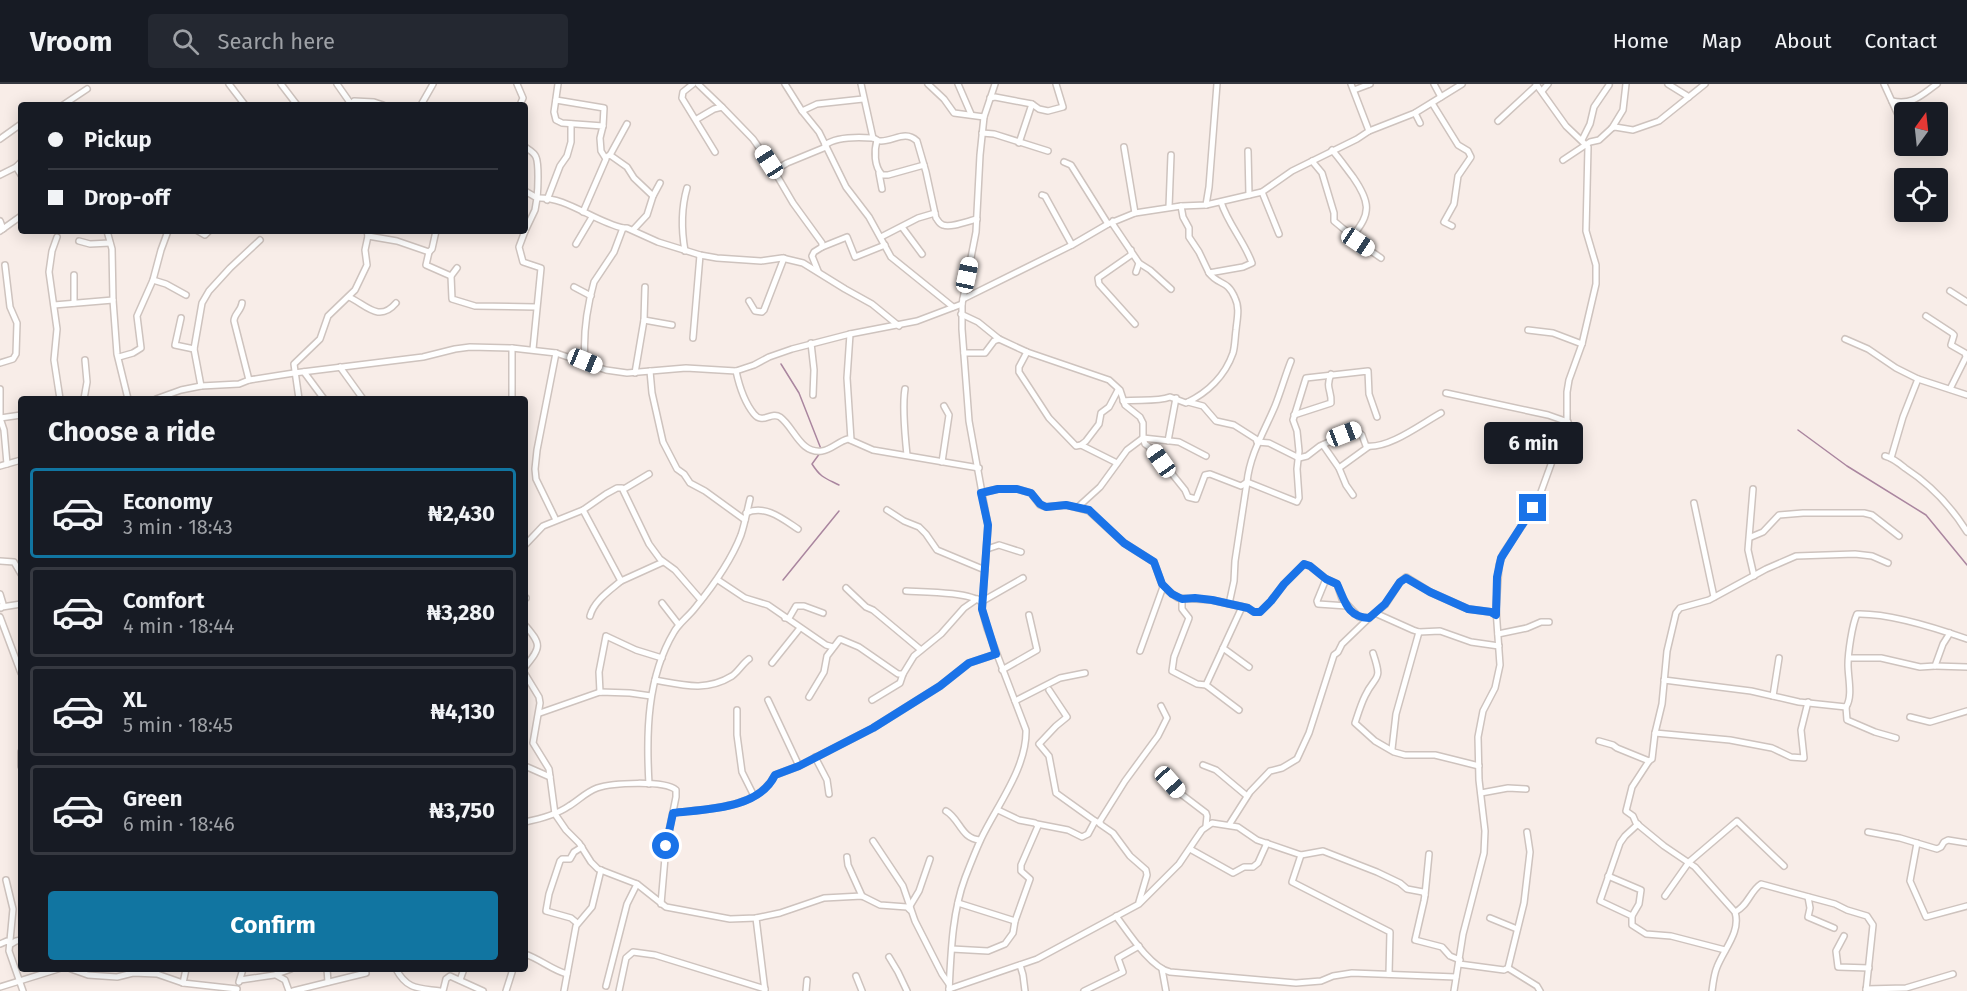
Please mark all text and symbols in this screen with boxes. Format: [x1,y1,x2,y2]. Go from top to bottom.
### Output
search box [148,14,568,68]
text: Vroom [30,25,112,58]
icon: search [169,25,202,58]
text: Search here [217,28,335,55]
text: Home [1613,28,1669,54]
text: Map [1702,28,1742,54]
text: About [1775,28,1832,54]
text: Contact [1865,28,1937,54]
north arrow [1894,102,1948,156]
map controls [1894,102,1948,222]
text: Pickup [84,126,152,153]
car [752,142,786,182]
button: locate [1894,168,1948,222]
text: Drop-off [84,184,170,211]
car [1338,224,1378,260]
car [954,256,980,294]
car [565,346,605,376]
text: Choose a ride [48,416,215,448]
car [1324,419,1364,449]
callout: 6 min [1484,421,1582,463]
text: 6 min [1508,431,1559,455]
car [1143,441,1179,481]
icon: car [51,486,105,540]
text: Economy [123,488,212,515]
route end [1519,494,1546,521]
text: ₦2,430 [428,500,495,527]
text: 3 min · 18:43 [123,515,233,539]
icon: car [51,585,105,639]
text: Comfort [123,587,204,614]
text: ₦3,280 [427,599,495,626]
text: 4 min · 18:44 [123,614,235,638]
icon: car [51,684,105,738]
text: XL [123,686,147,713]
text: ₦4,130 [431,698,495,725]
text: 5 min · 18:45 [123,713,233,737]
car [1151,763,1189,801]
icon: car [51,783,105,837]
text: Green [123,785,182,812]
text: ₦3,750 [429,797,495,824]
text: 6 min · 18:46 [123,812,235,836]
route start [652,832,679,859]
button: Confirm [48,891,498,960]

